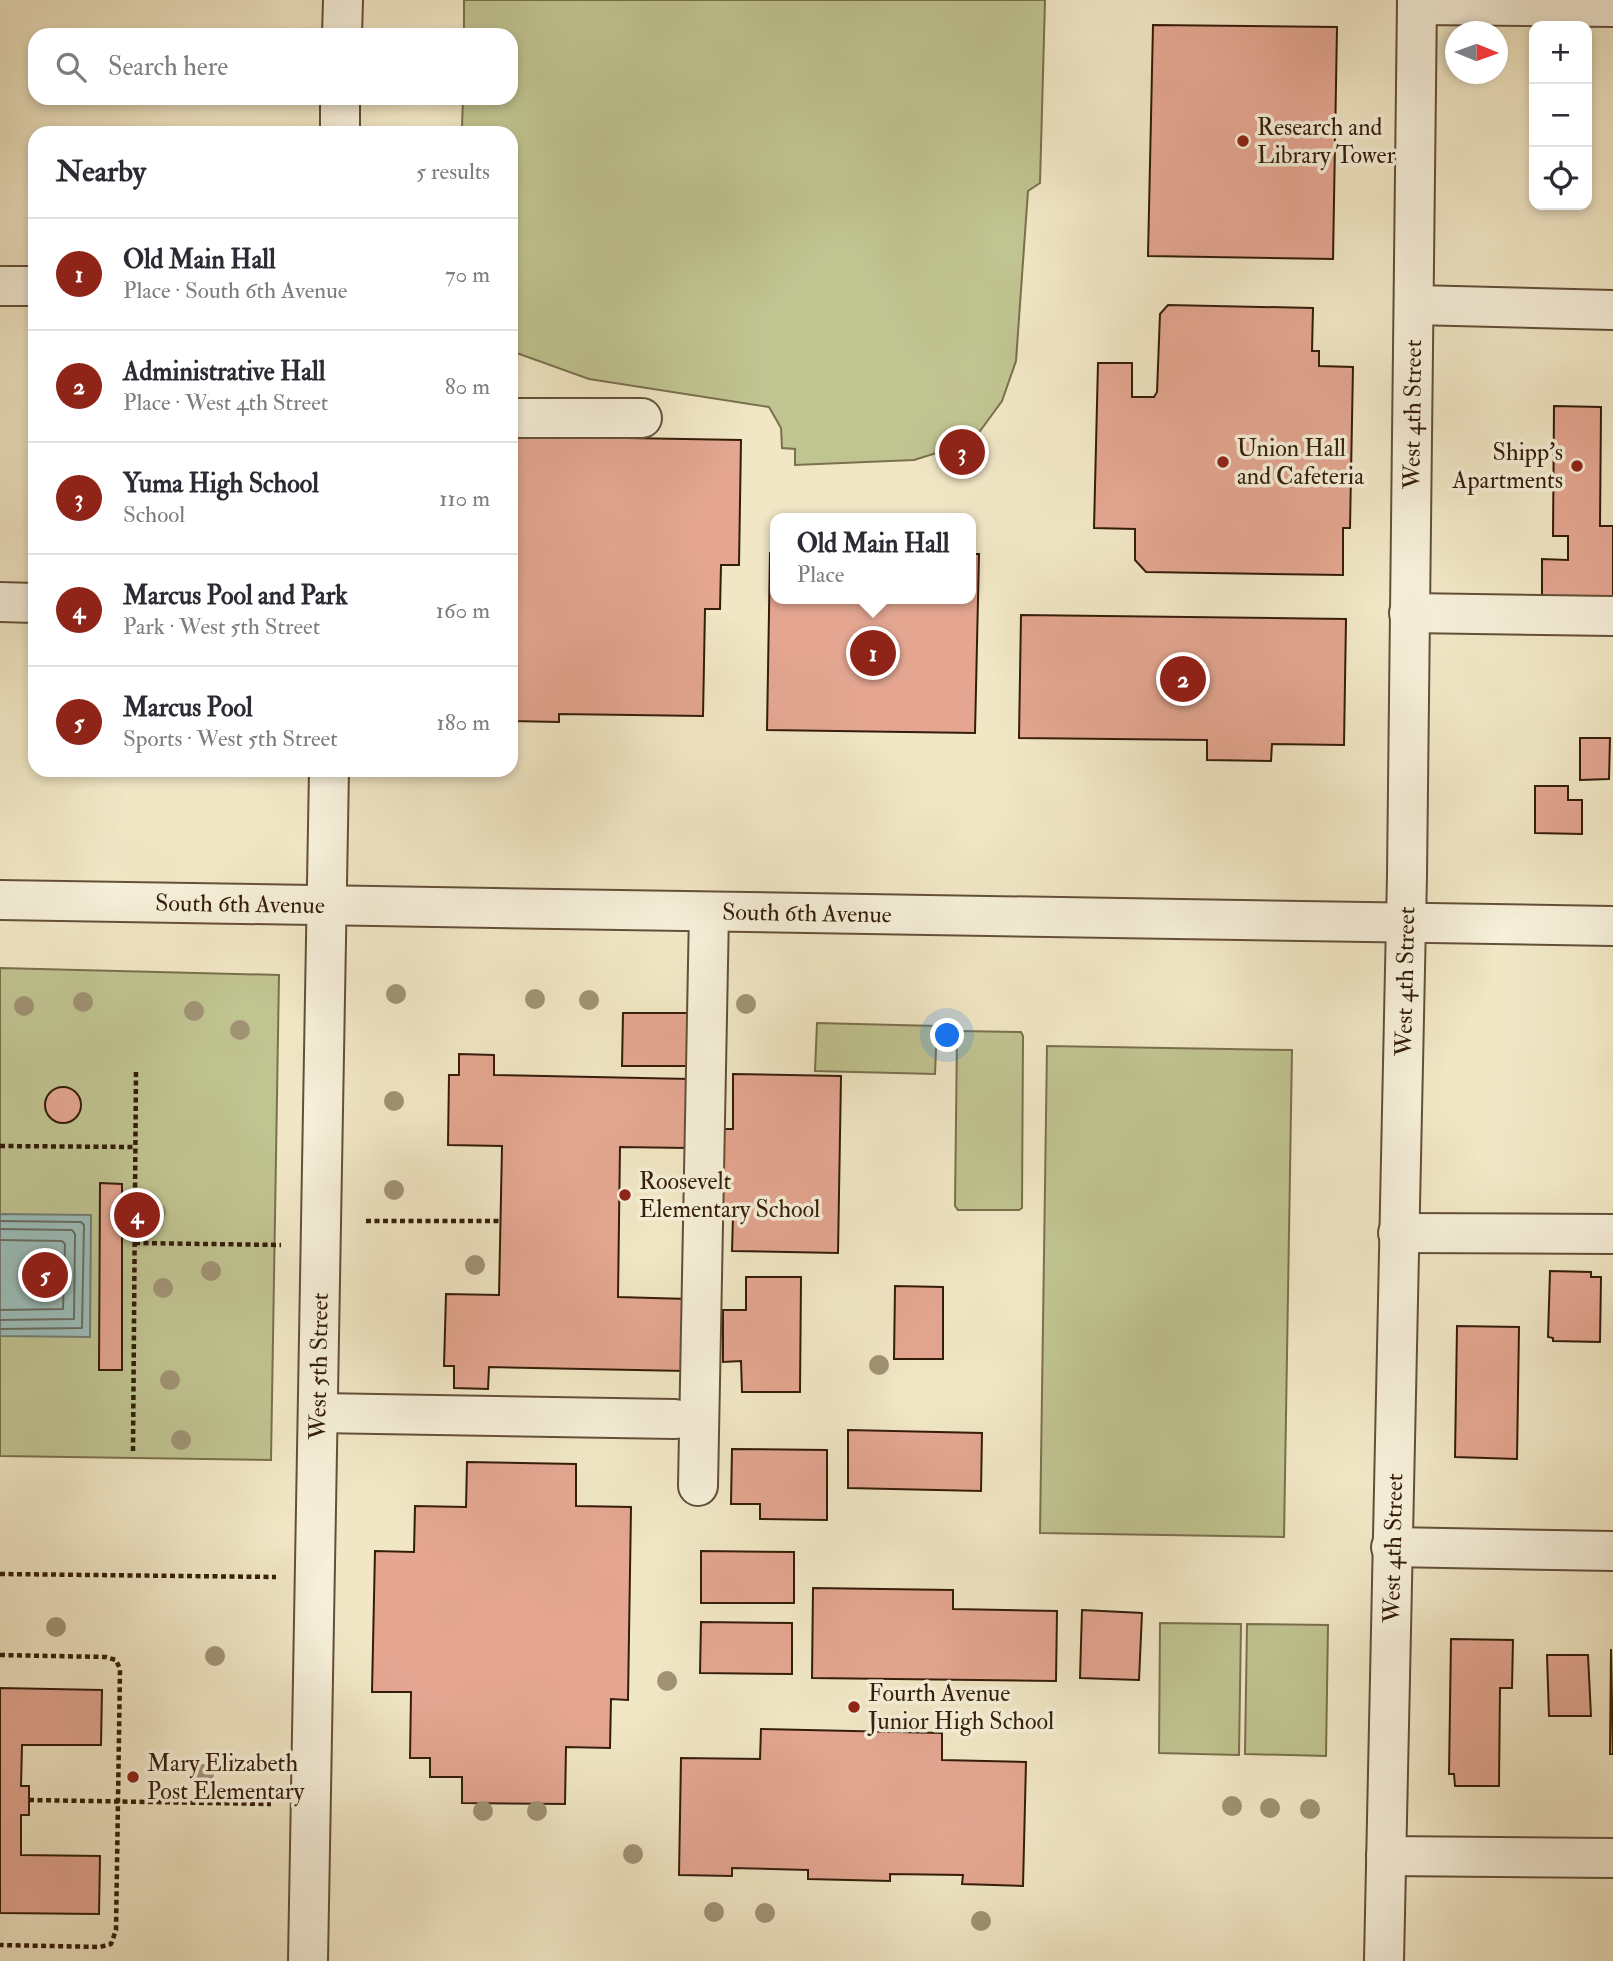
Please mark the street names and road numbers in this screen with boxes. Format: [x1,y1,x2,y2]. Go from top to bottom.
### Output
street label: West 4th Street [1396,339,1429,490]
street label: South 6th Avenue [155,888,325,921]
street label: South 6th Avenue [722,897,892,930]
street label: West 4th Street [1388,906,1422,1057]
street label: West 5th Street [302,1292,336,1441]
street label: West 4th Street [1376,1473,1410,1624]

